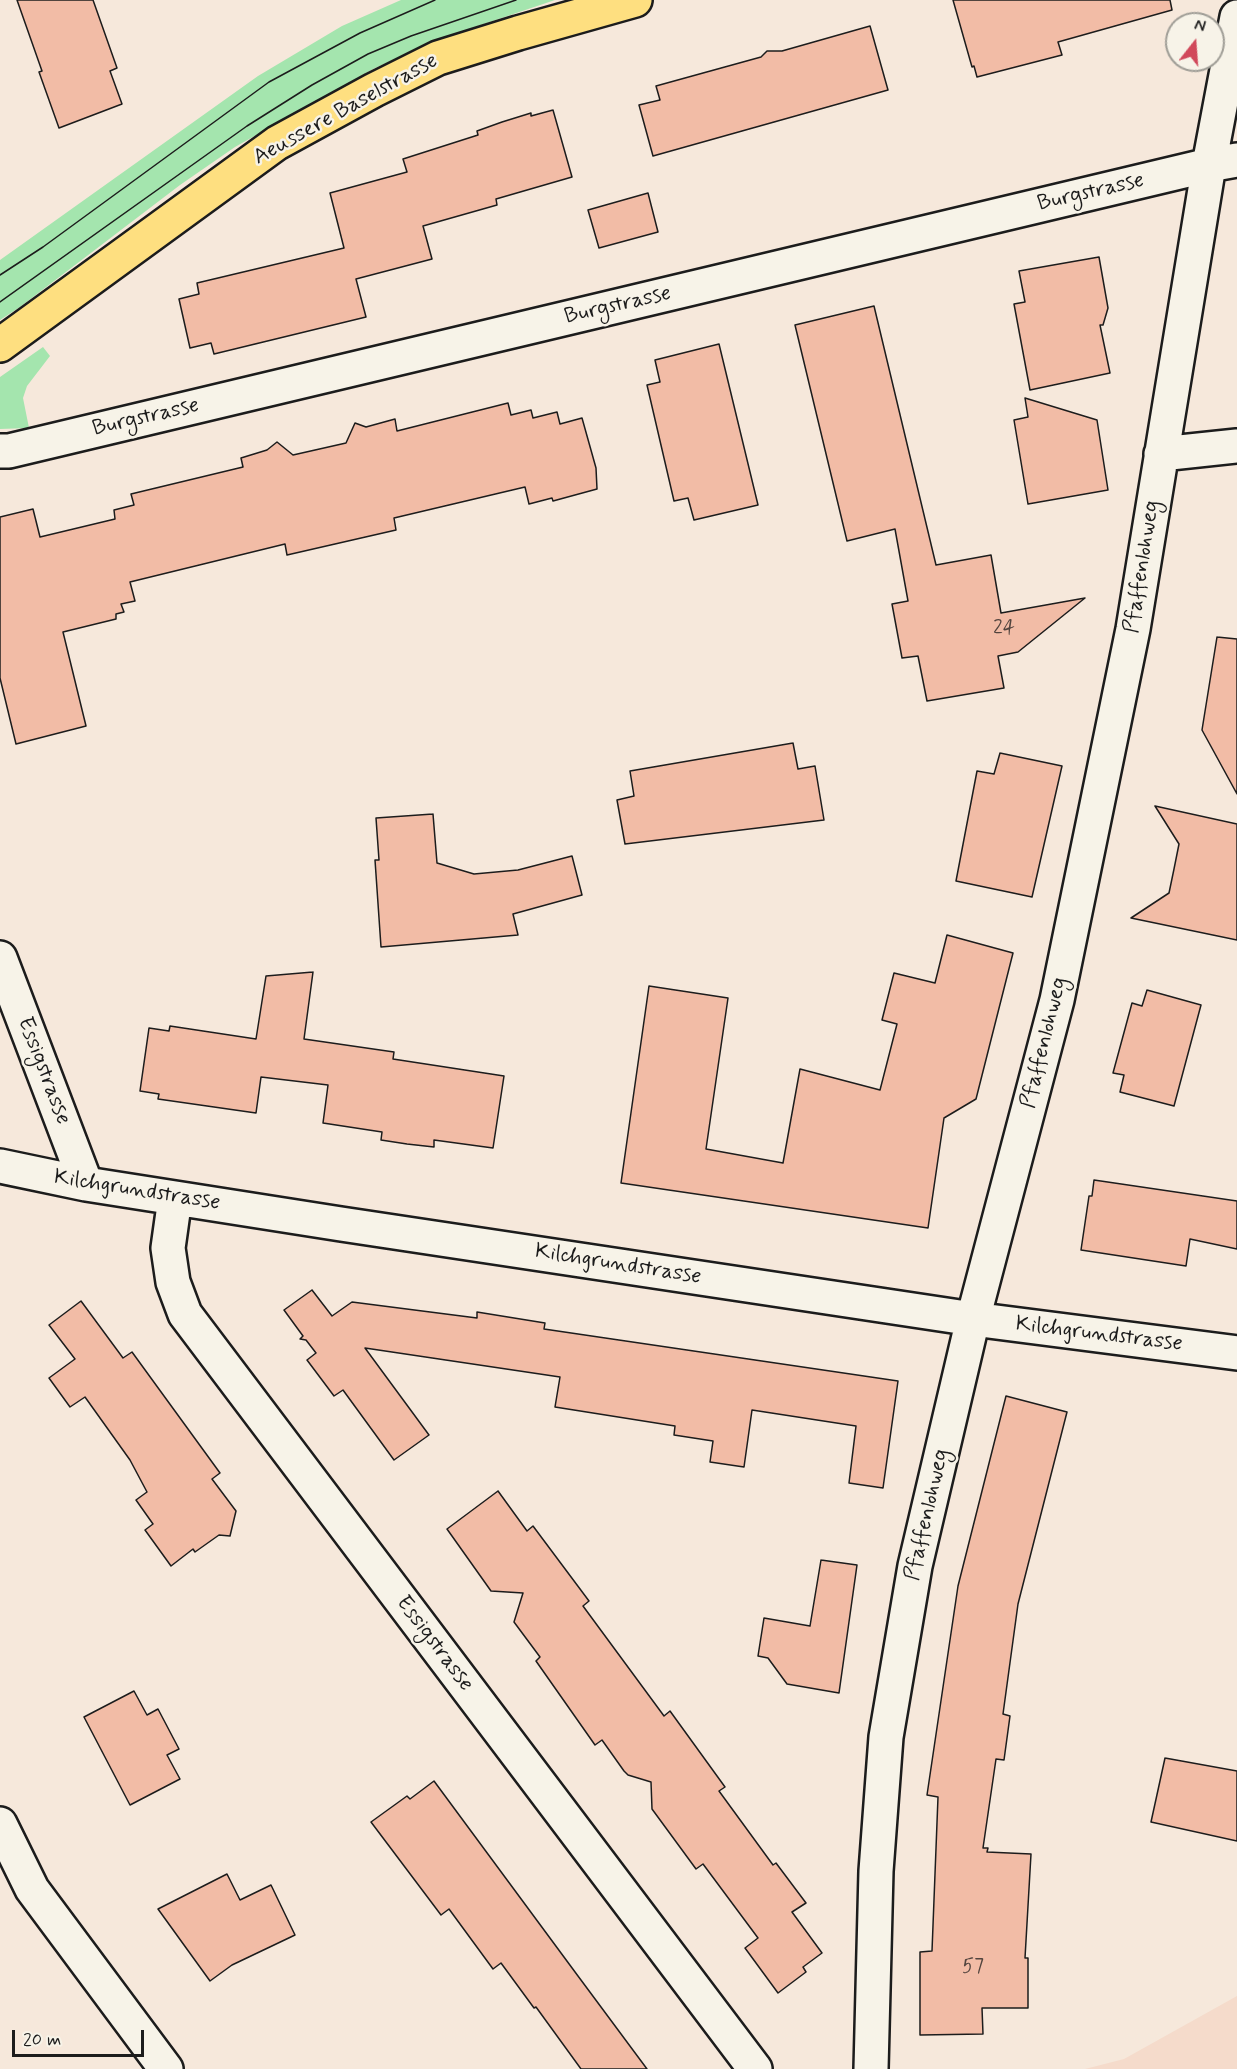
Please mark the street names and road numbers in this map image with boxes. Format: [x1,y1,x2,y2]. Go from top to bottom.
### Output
street label: Aeussere Baselstrasse [249,48,443,172]
street label: Burgstrasse [1035,168,1147,218]
street label: Burgstrasse [562,281,674,331]
street label: Burgstrasse [90,393,202,443]
street label: Pfaffenlohweg [1119,499,1167,635]
street label: Pfaffenlohweg [1016,975,1074,1111]
street label: Essigstrasse [10,1013,76,1129]
street label: Kilchgrundstrasse [52,1165,222,1217]
street label: Kilchgrundstrasse [533,1239,703,1291]
street label: Kilchgrundstrasse [1014,1312,1184,1358]
street label: Pfaffenlohweg [900,1447,956,1583]
street label: Essigstrasse [389,1591,479,1697]

